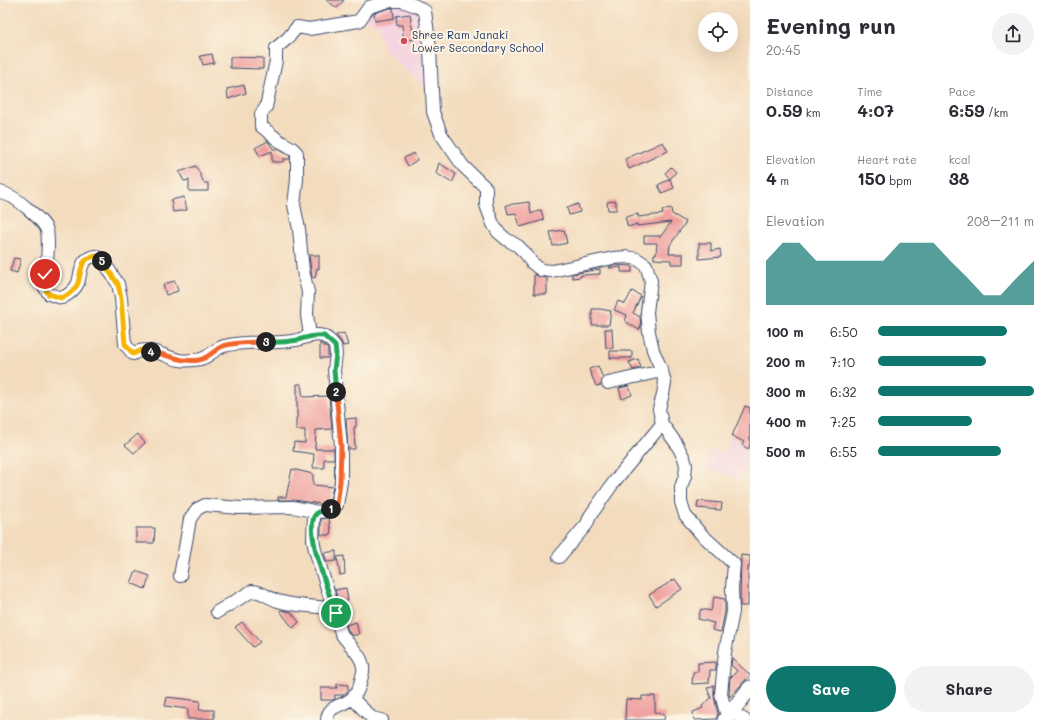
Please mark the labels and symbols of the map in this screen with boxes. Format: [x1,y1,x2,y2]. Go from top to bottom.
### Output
place label: Shree Ram Janaki Lower Secondary School [412,27,544,55]
marker: Shree Ram Janaki Lower Secondary School [399,36,409,46]
pin: 5 [92,251,112,271]
pin [28,257,62,291]
pin: 3 [256,332,276,352]
pin: 4 [141,342,161,362]
pin: 2 [326,382,346,402]
pin: 1 [321,499,341,519]
pin [319,596,353,630]

